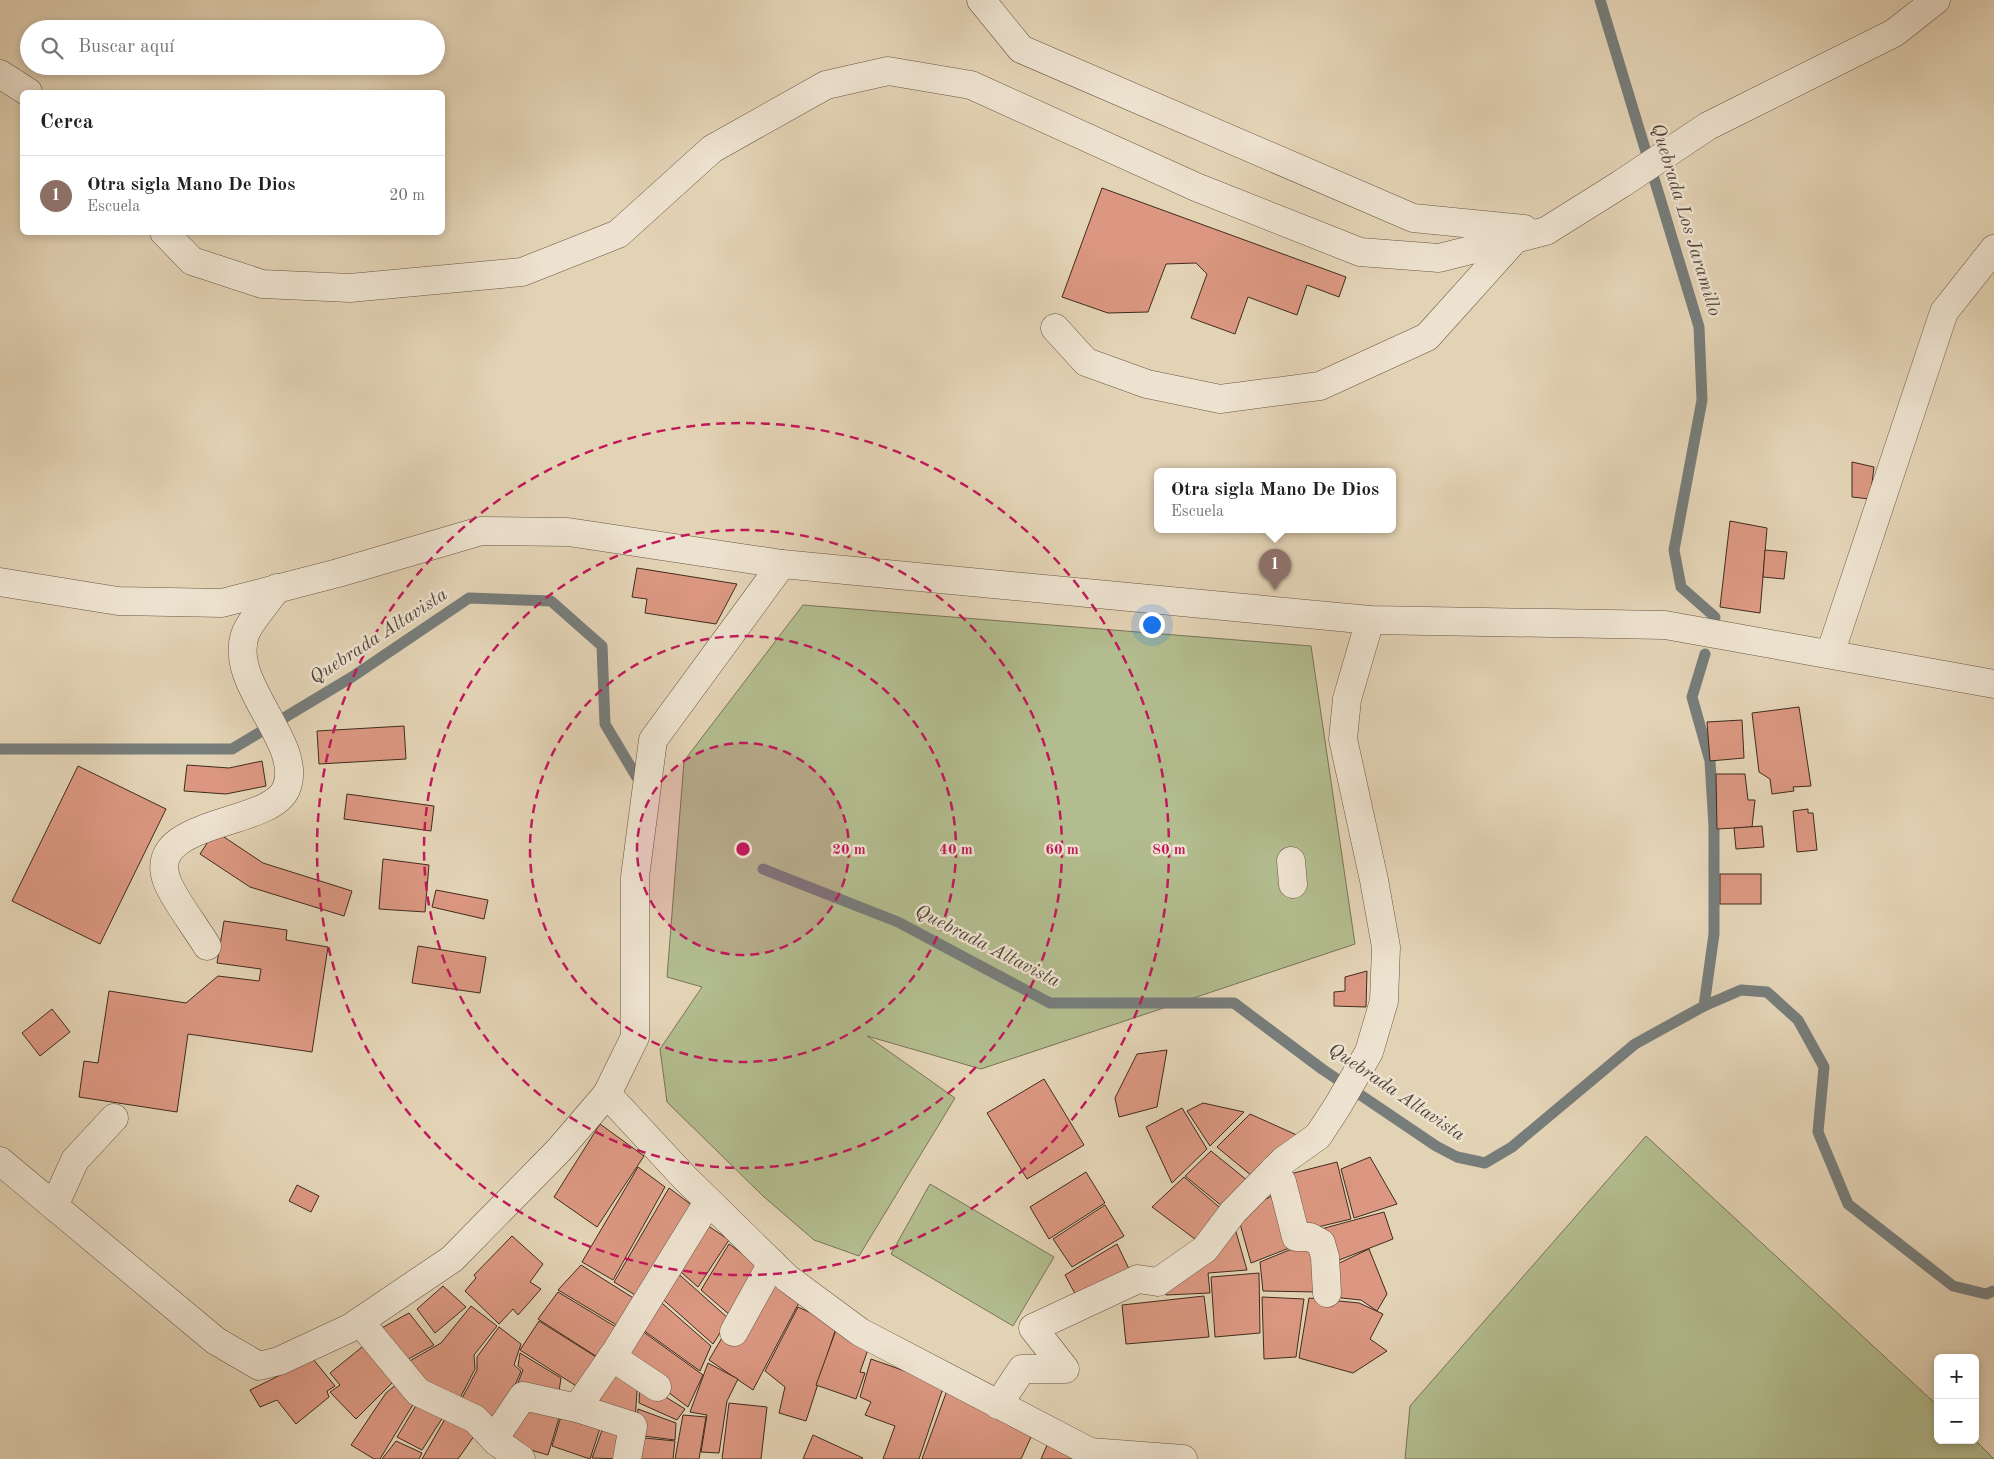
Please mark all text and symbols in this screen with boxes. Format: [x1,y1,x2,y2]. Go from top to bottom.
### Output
search box [20,20,445,75]
icon: search [38,34,66,62]
text: Buscar aquí [78,38,174,57]
text: Cerca [40,112,93,133]
water label: Quebrada Los Jaramillo [1647,121,1723,319]
text: Otra sigla Mano De Dios [87,176,295,195]
text: 1 [51,188,61,204]
text: 20 m [389,188,425,204]
text: Escuela [87,199,140,215]
popup [1154,468,1396,533]
text: Otra sigla Mano De Dios [1171,481,1379,500]
text: Escuela [1171,504,1224,520]
pin: 1 [1259,549,1291,590]
water label: Quebrada Altavista [307,585,451,689]
your location [1139,612,1165,638]
centre of rings [734,840,752,858]
text: 20 m [832,843,866,858]
text: 40 m [939,843,973,858]
text: 60 m [1045,843,1079,858]
text: 80 m [1152,843,1186,858]
water label: Quebrada Altavista [911,902,1063,992]
water label: Quebrada Altavista [1324,1040,1468,1146]
map controls [1934,1354,1979,1444]
button: + [1934,1354,1979,1399]
button: − [1934,1399,1979,1444]

